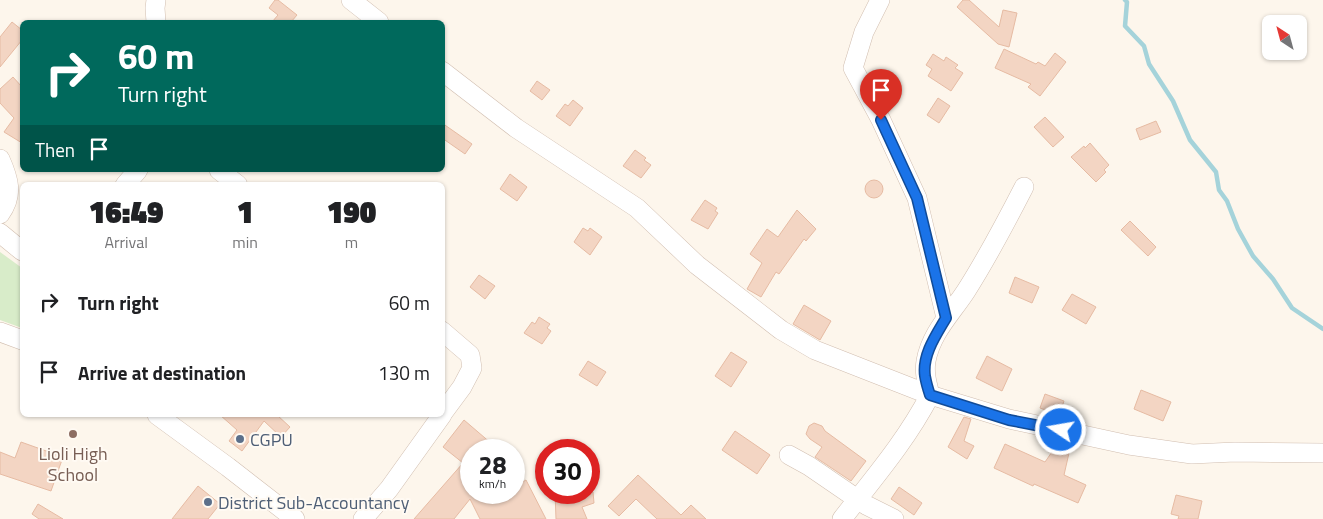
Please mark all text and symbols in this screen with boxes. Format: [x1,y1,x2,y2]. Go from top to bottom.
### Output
north arrow [1262,15,1308,60]
map controls [1262,15,1307,60]
text: 60 m [118,29,194,83]
icon: right [35,40,100,105]
pin [860,69,902,120]
icon: arrive [867,76,895,104]
text: Turn right [118,77,207,111]
text: Then [35,135,75,164]
icon: arrive [85,135,113,163]
text: 16:49 [89,189,163,235]
text: 1 [237,189,253,235]
text: 190 [327,189,376,235]
text: Arrival [104,230,148,254]
text: min [232,230,258,254]
text: m [345,230,358,254]
icon: right [35,288,63,316]
text: Turn right [78,288,159,317]
text: 60 m [389,288,430,317]
icon: arrive [35,358,63,386]
text: Arrive at destination [78,358,246,387]
text: 130 m [378,358,430,387]
position arrow [1034,403,1086,455]
place label: CGPU [250,426,293,453]
marker: Lioli High School [67,428,79,440]
marker: CGPU [234,433,246,445]
speed limit sign: 30 [535,439,600,504]
place label: Lioli High School [38,440,108,488]
text: 28 [478,446,507,484]
text: km/h [479,474,506,493]
place label: District Sub-Accountancy [218,489,410,516]
marker: District Sub-Accountancy [202,496,214,508]

